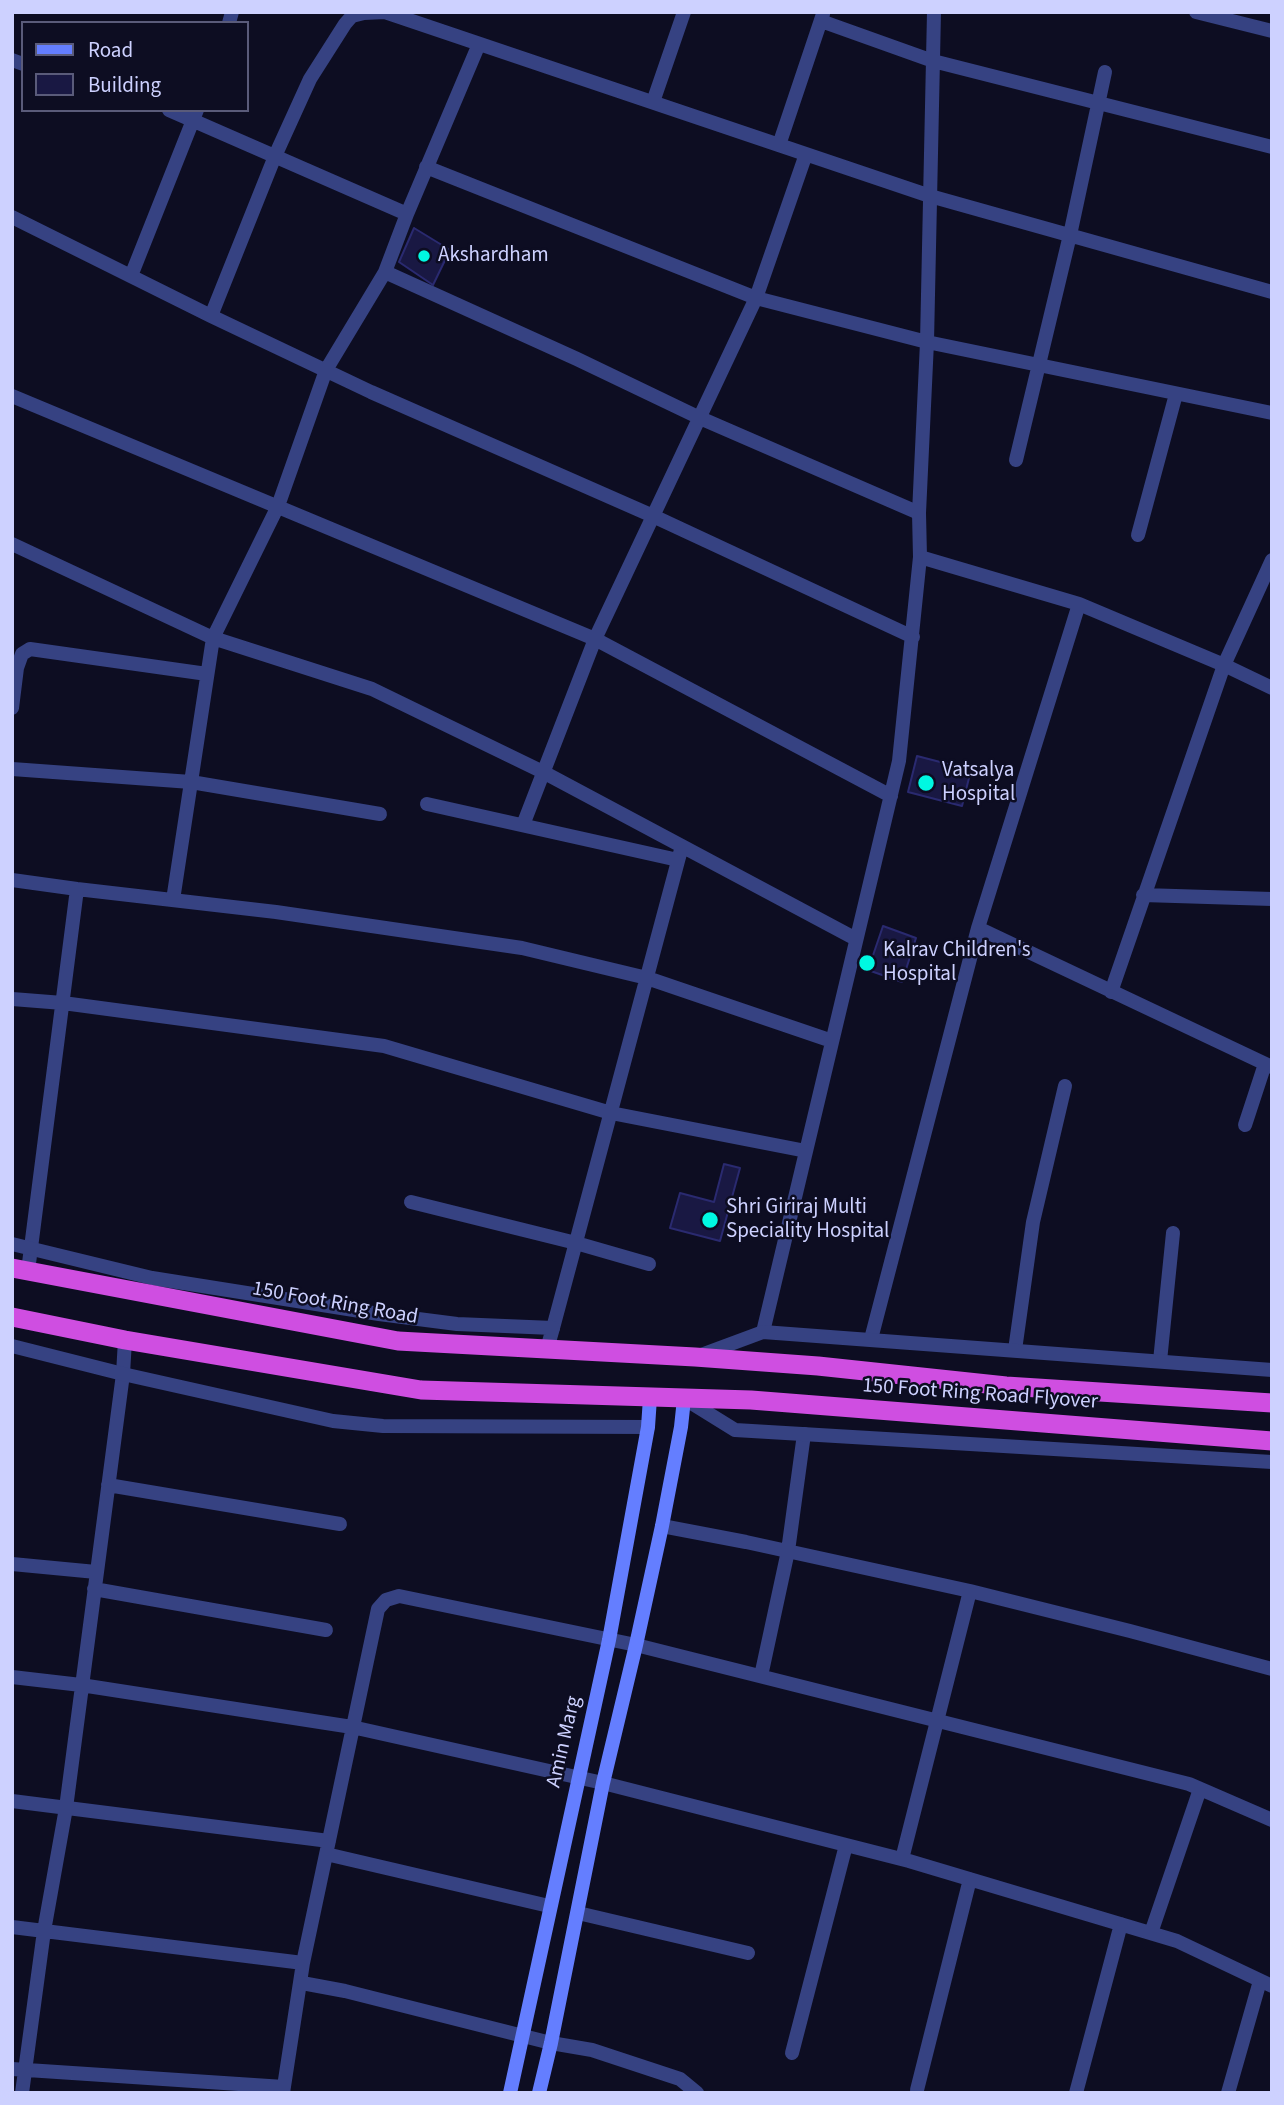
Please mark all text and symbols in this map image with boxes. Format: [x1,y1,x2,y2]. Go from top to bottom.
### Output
legend [21,21,248,112]
text: Road [88,35,133,65]
text: Building [88,70,161,100]
place label: Akshardham [438,243,549,269]
marker: Akshardham [416,248,432,264]
place label: Vatsalya Hospital [942,758,1015,808]
marker: Vatsalya Hospital [916,773,936,793]
place label: Kalrav Children's Hospital [883,938,1031,988]
marker: Kalrav Children's Hospital [857,953,877,973]
place label: Shri Giriraj Multi Speciality Hospital [726,1195,889,1245]
marker: Shri Giriraj Multi Speciality Hospital [700,1210,720,1230]
street label: 150 Foot Ring Road [250,1277,420,1331]
street label: 150 Foot Ring Road Flyover [861,1374,1099,1416]
street label: Amin Marg [542,1694,588,1790]

